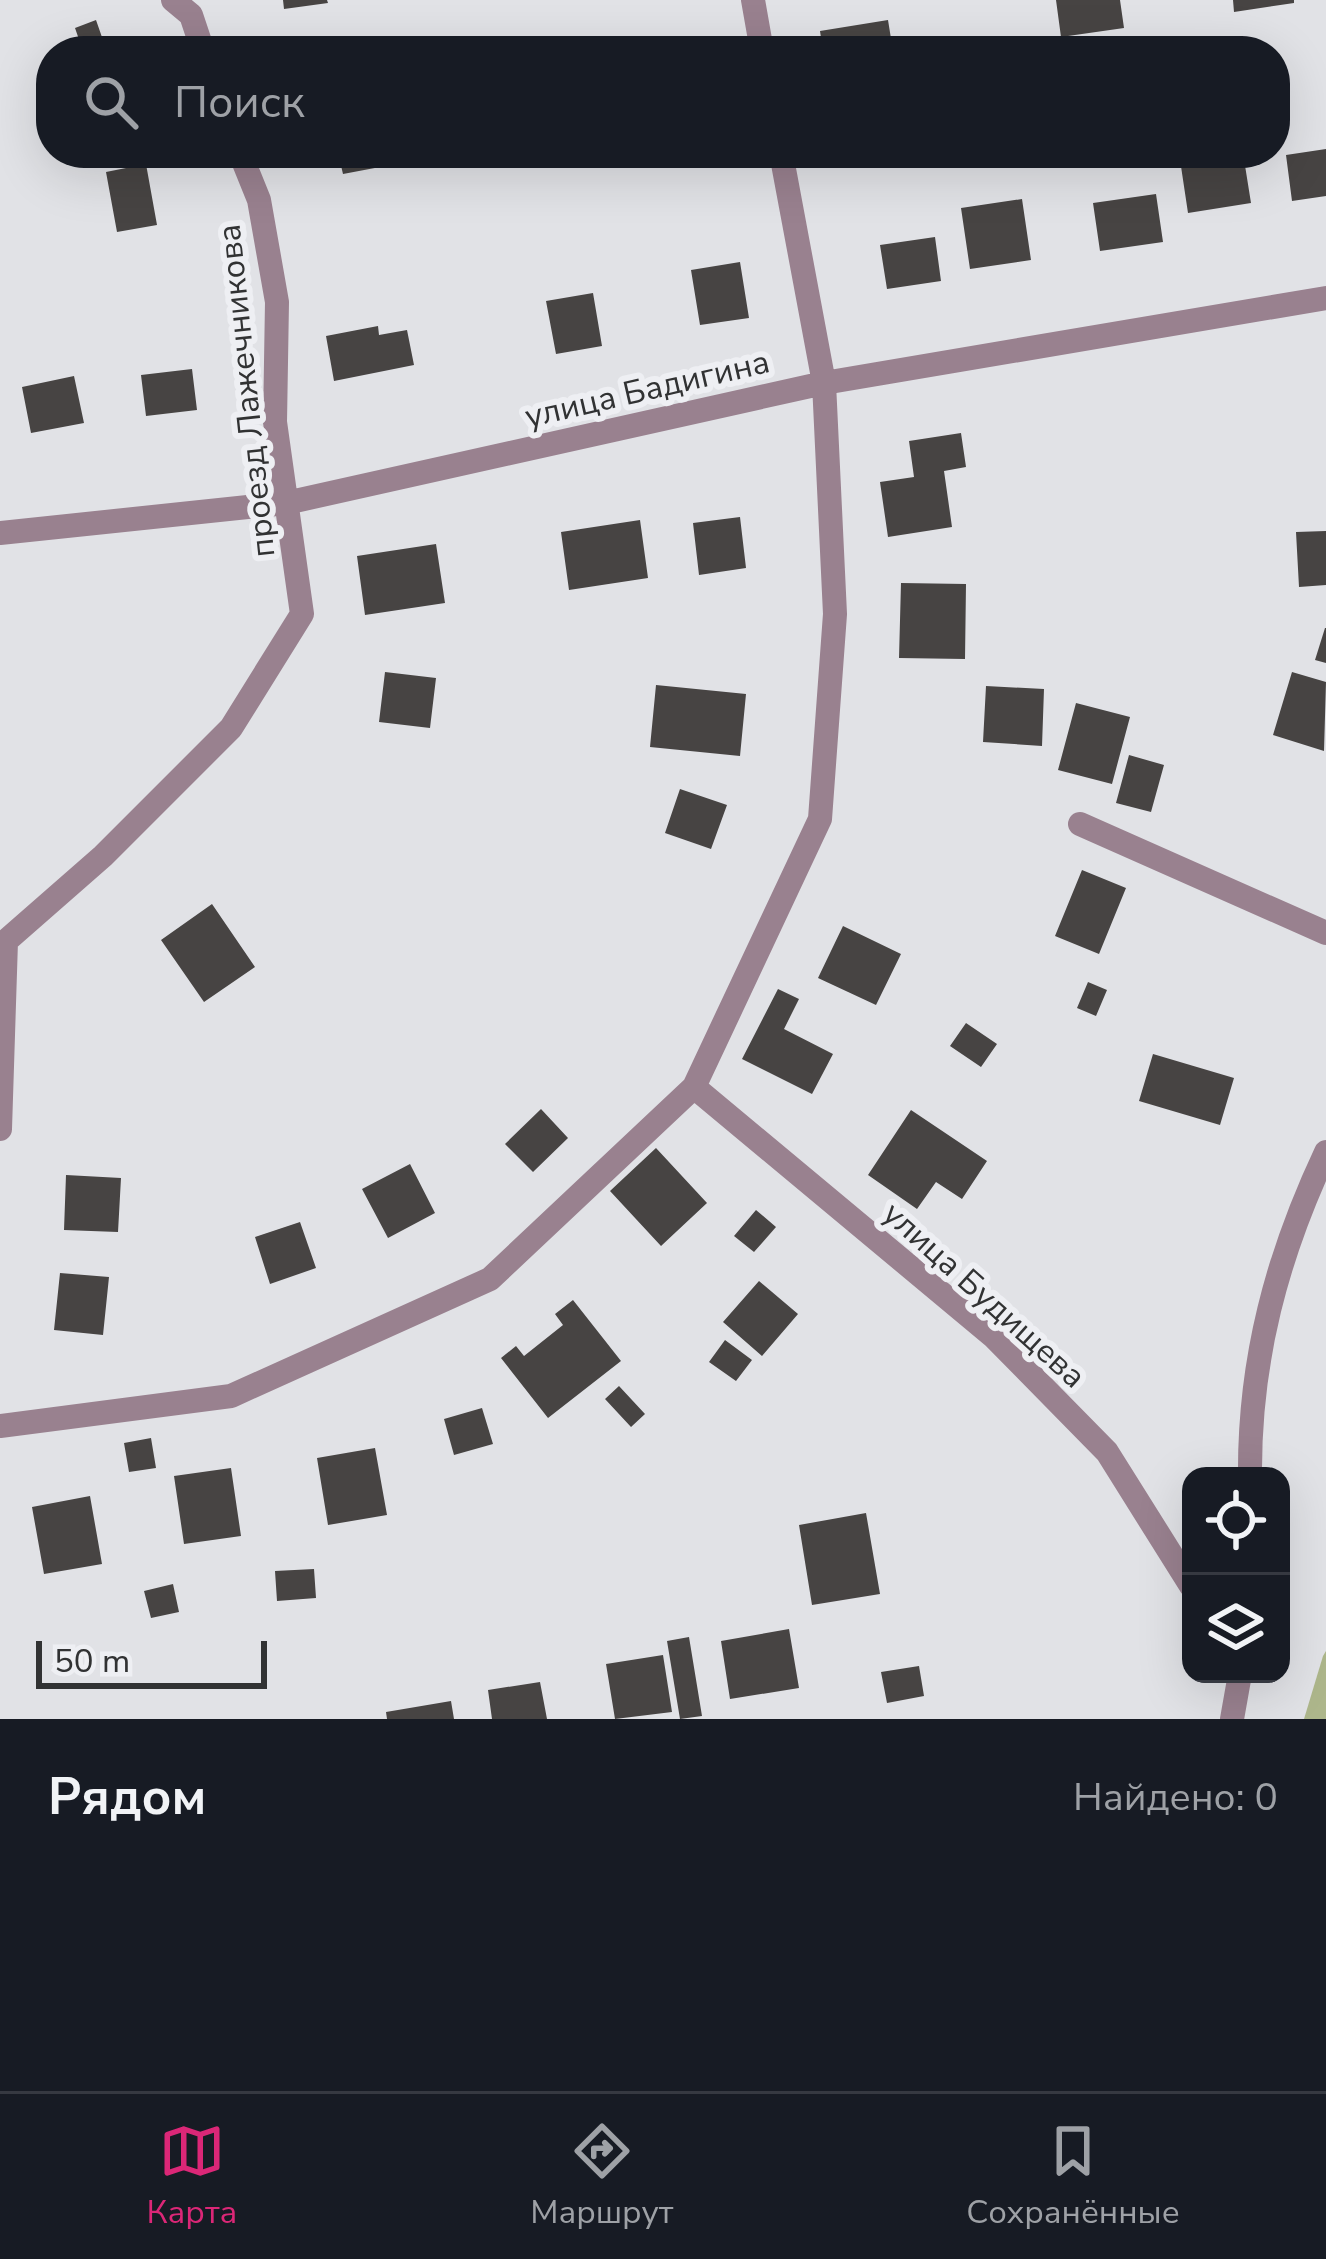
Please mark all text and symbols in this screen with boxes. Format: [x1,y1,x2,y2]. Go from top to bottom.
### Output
search box [36,36,1290,168]
icon: search [78,69,144,135]
text: Поиск [174,72,305,133]
street label: проезд Лажечникова [207,222,286,560]
street label: улица Бадигина [521,339,774,439]
street label: улица Будищева [873,1192,1095,1398]
map controls [1182,1467,1290,1683]
button: locate [1182,1467,1290,1575]
button: layers [1182,1575,1290,1683]
scale bar [36,1635,267,1688]
text: 50 m [54,1639,130,1684]
text: Рядом [48,1762,206,1832]
text: Найдено: 0 [1073,1771,1278,1824]
tab: Карта [146,2118,237,2235]
tab: Маршрут [530,2118,674,2235]
tab: Сохранённые [966,2118,1180,2235]

